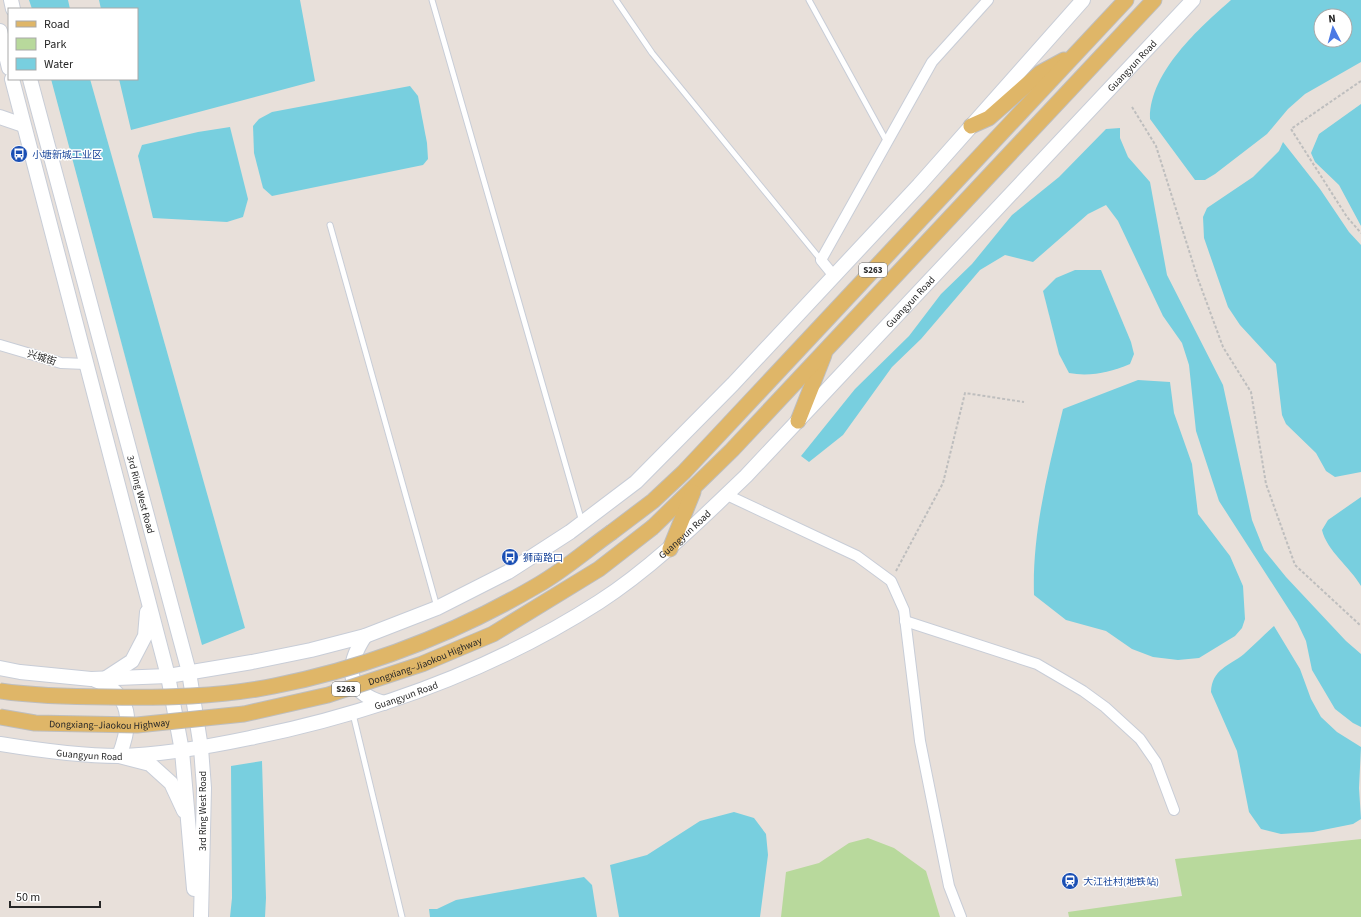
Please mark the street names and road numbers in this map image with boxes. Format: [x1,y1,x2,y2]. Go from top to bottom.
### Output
street label: Guangyun Road [1104,37,1160,95]
road number: S263 [859,263,887,277]
street label: Guangyun Road [883,273,938,331]
street label: 兴城街 [25,347,58,369]
street label: 3rd Ring West Road [123,454,158,535]
street label: Guangyun Road [656,507,714,562]
street label: Dongxiang–Jiaokou Highway [366,633,485,689]
street label: Guangyun Road [373,678,440,713]
road number: S263 [332,682,360,696]
street label: Dongxiang–Jiaokou Highway [49,716,171,733]
street label: Guangyun Road [55,746,123,764]
street label: 3rd Ring West Road [196,771,210,851]

